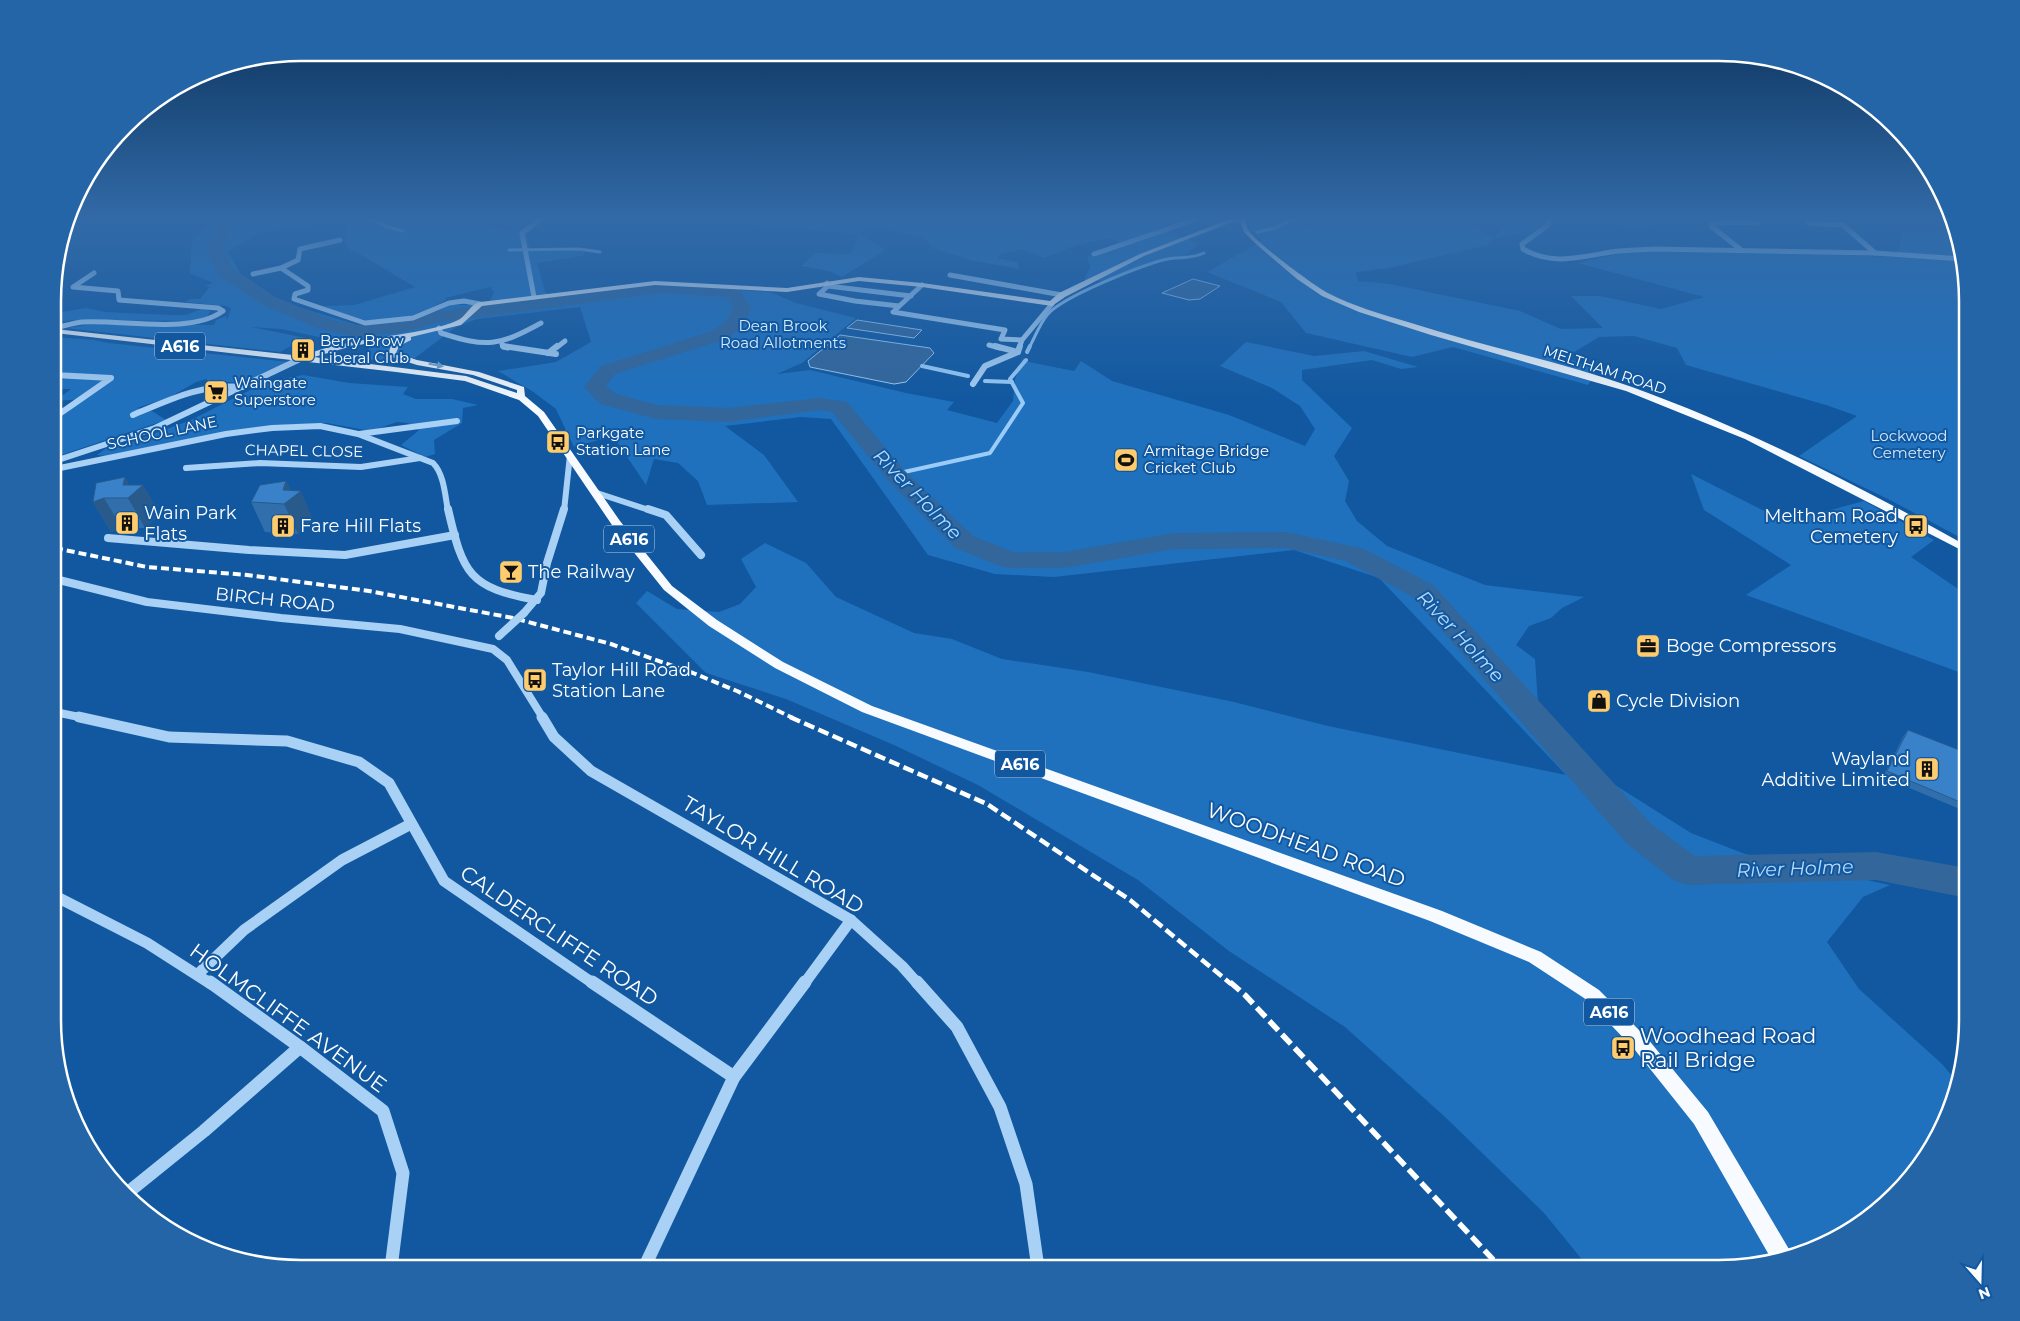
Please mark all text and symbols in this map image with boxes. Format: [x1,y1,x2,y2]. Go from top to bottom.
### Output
park label: Dean Brook Road Allotments [720,316,846,352]
place label: Berry Brow Liberal Club [320,331,409,367]
road number: A616 [155,332,205,360]
building icon: Berry Brow Liberal Club [290,337,316,363]
street label: MELTHAM ROAD [1541,341,1669,398]
one-way arrow [429,362,445,370]
place label: Waingate Superstore [234,373,316,409]
supermarket icon: Waingate Superstore [203,379,229,405]
street label: SCHOOL LANE [105,412,219,453]
place label: Parkgate Station Lane [576,423,670,459]
park label: Lockwood Cemetery [1871,426,1947,462]
bus stop icon: Parkgate Station Lane [545,429,571,455]
street label: CHAPEL CLOSE [245,440,363,461]
place label: Armitage Bridge Cricket Club [1144,441,1269,477]
water label: River Holme [869,444,967,544]
sports icon: Armitage Bridge Cricket Club [1113,447,1139,473]
place label: Wain Park Flats [144,502,237,545]
place label: Meltham Road Cemetery [1764,505,1898,548]
building icon: Wain Park Flats [114,510,140,536]
building icon: Fare Hill Flats [270,513,296,539]
bus stop icon: Meltham Road Cemetery [1903,513,1929,539]
place label: Fare Hill Flats [300,515,421,537]
road number: A616 [604,526,654,552]
bar icon: The Railway [498,559,524,585]
place label: The Railway [528,561,635,583]
street label: BIRCH ROAD [214,583,336,617]
water label: River Holme [1412,586,1509,687]
office icon: Boge Compressors [1635,633,1661,659]
place label: Boge Compressors [1666,635,1837,657]
place label: Taylor Hill Road Station Lane [552,659,691,702]
bus stop icon: Taylor Hill Road Station Lane [522,667,548,693]
shop icon: Cycle Division [1586,688,1612,714]
place label: Cycle Division [1616,690,1740,712]
place label: Wayland Additive Limited [1762,748,1910,791]
road number: A616 [995,751,1045,778]
building icon: Wayland Additive Limited [1914,756,1940,782]
street label: TAYLOR HILL ROAD [678,790,869,919]
street label: WOODHEAD ROAD [1203,797,1409,892]
water label: River Holme [1736,855,1854,882]
street label: CALDERCLIFFE ROAD [456,860,663,1011]
street label: HOLMCLIFFE AVENUE [185,938,392,1097]
road number: A616 [1584,999,1634,1026]
place label: Woodhead Road Rail Bridge [1640,1023,1816,1072]
bus stop icon: Woodhead Road Rail Bridge [1610,1035,1636,1061]
north arrow [1955,1256,2005,1306]
text: N [1976,1283,1993,1304]

